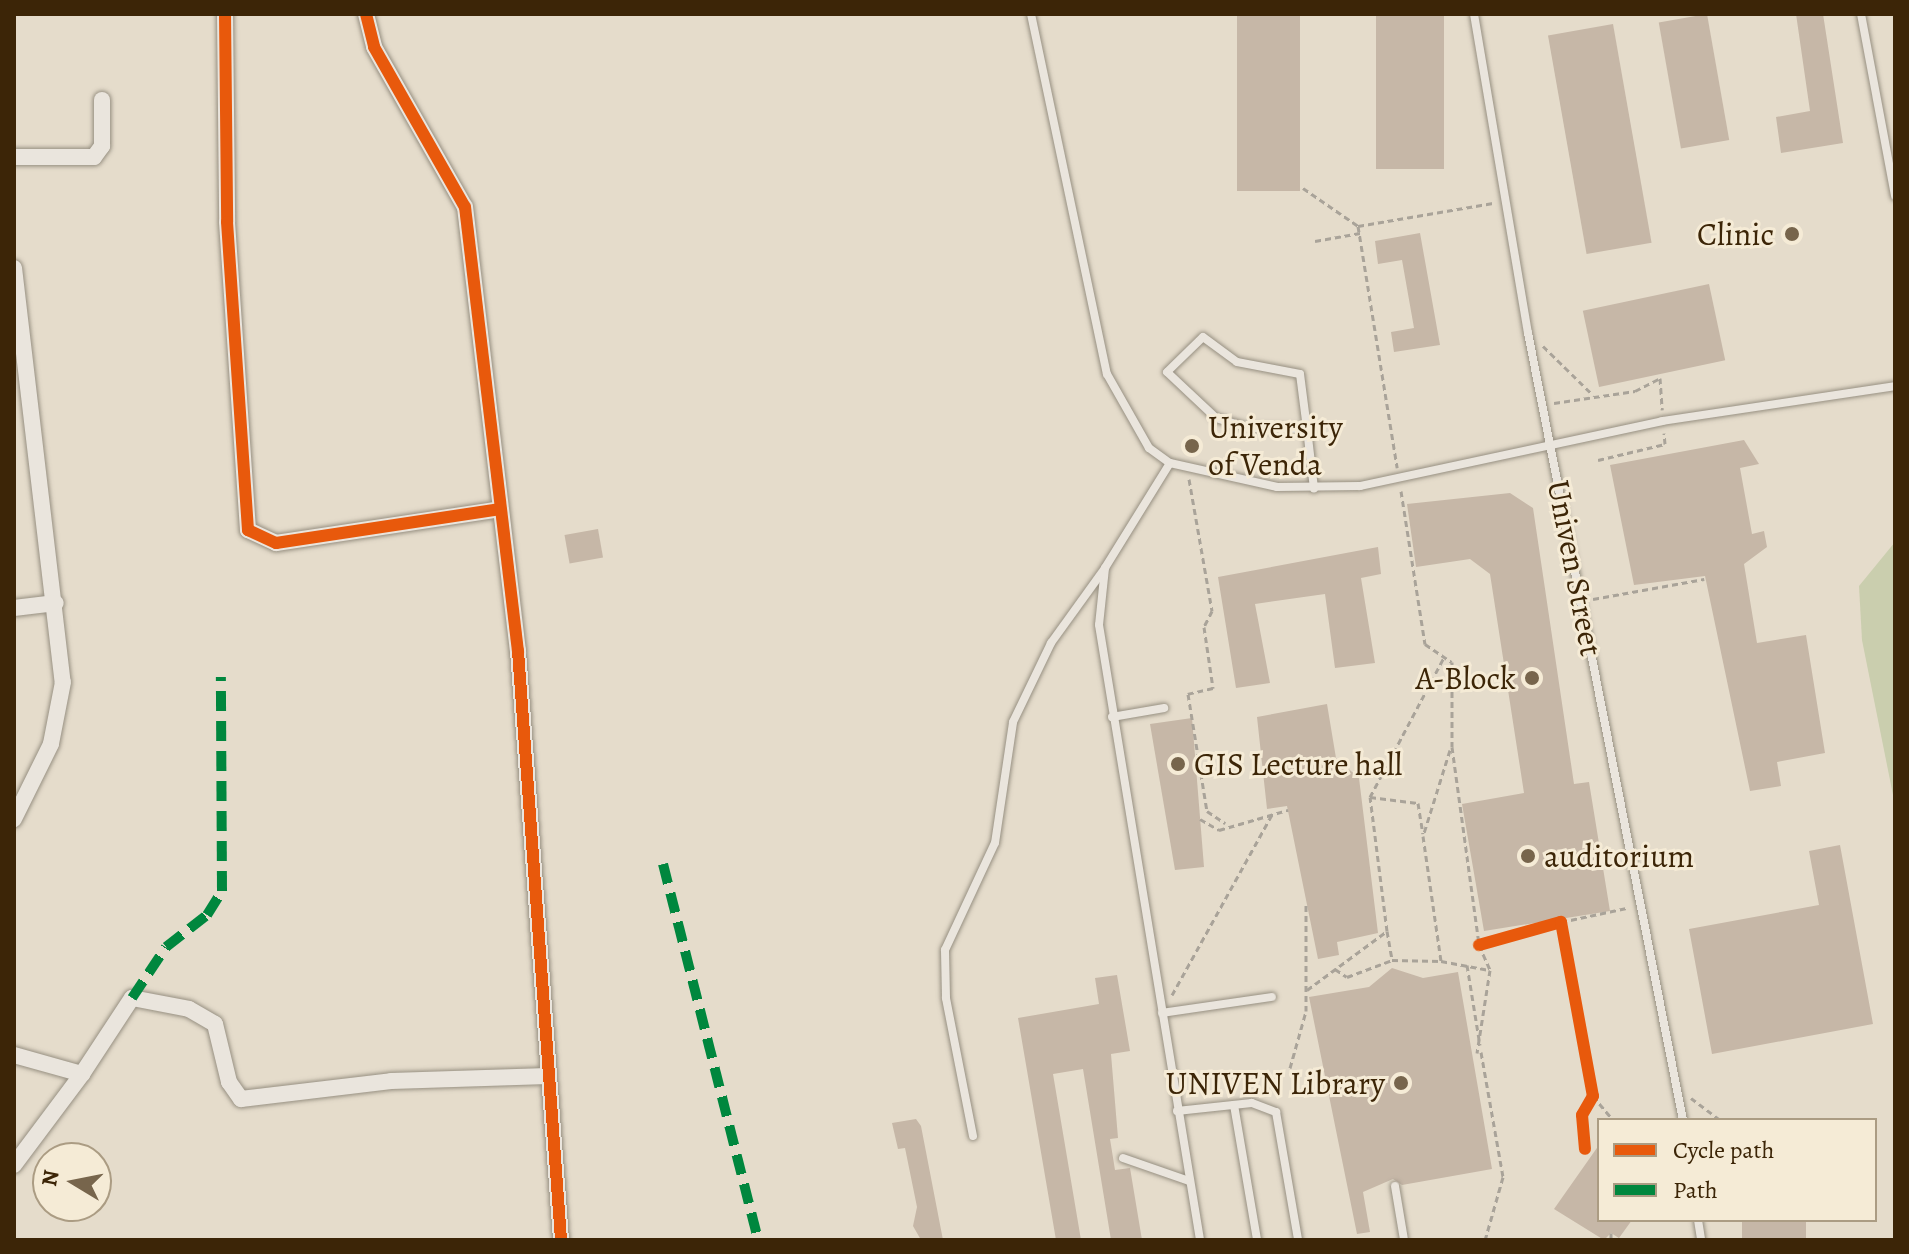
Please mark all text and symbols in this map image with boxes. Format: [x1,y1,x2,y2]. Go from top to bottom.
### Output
place label: Clinic [1697,215,1774,253]
marker: Clinic [1781,223,1803,245]
place label: University of Venda [1208,409,1343,484]
marker: University of Venda [1183,437,1201,455]
street label: Univen Street [1539,477,1611,659]
place label: A-Block [1415,659,1516,697]
marker: A-Block [1523,669,1541,687]
place label: GIS Lecture hall [1194,745,1402,783]
marker: GIS Lecture hall [1169,755,1187,773]
place label: auditorium [1544,837,1694,875]
marker: auditorium [1519,847,1537,865]
place label: UNIVEN Library [1166,1064,1385,1102]
marker: UNIVEN Library [1392,1074,1410,1092]
legend [1597,1118,1877,1222]
text: Cycle path [1673,1134,1774,1166]
north arrow [32,1142,112,1222]
text: N [34,1168,66,1189]
text: Path [1673,1174,1718,1206]

